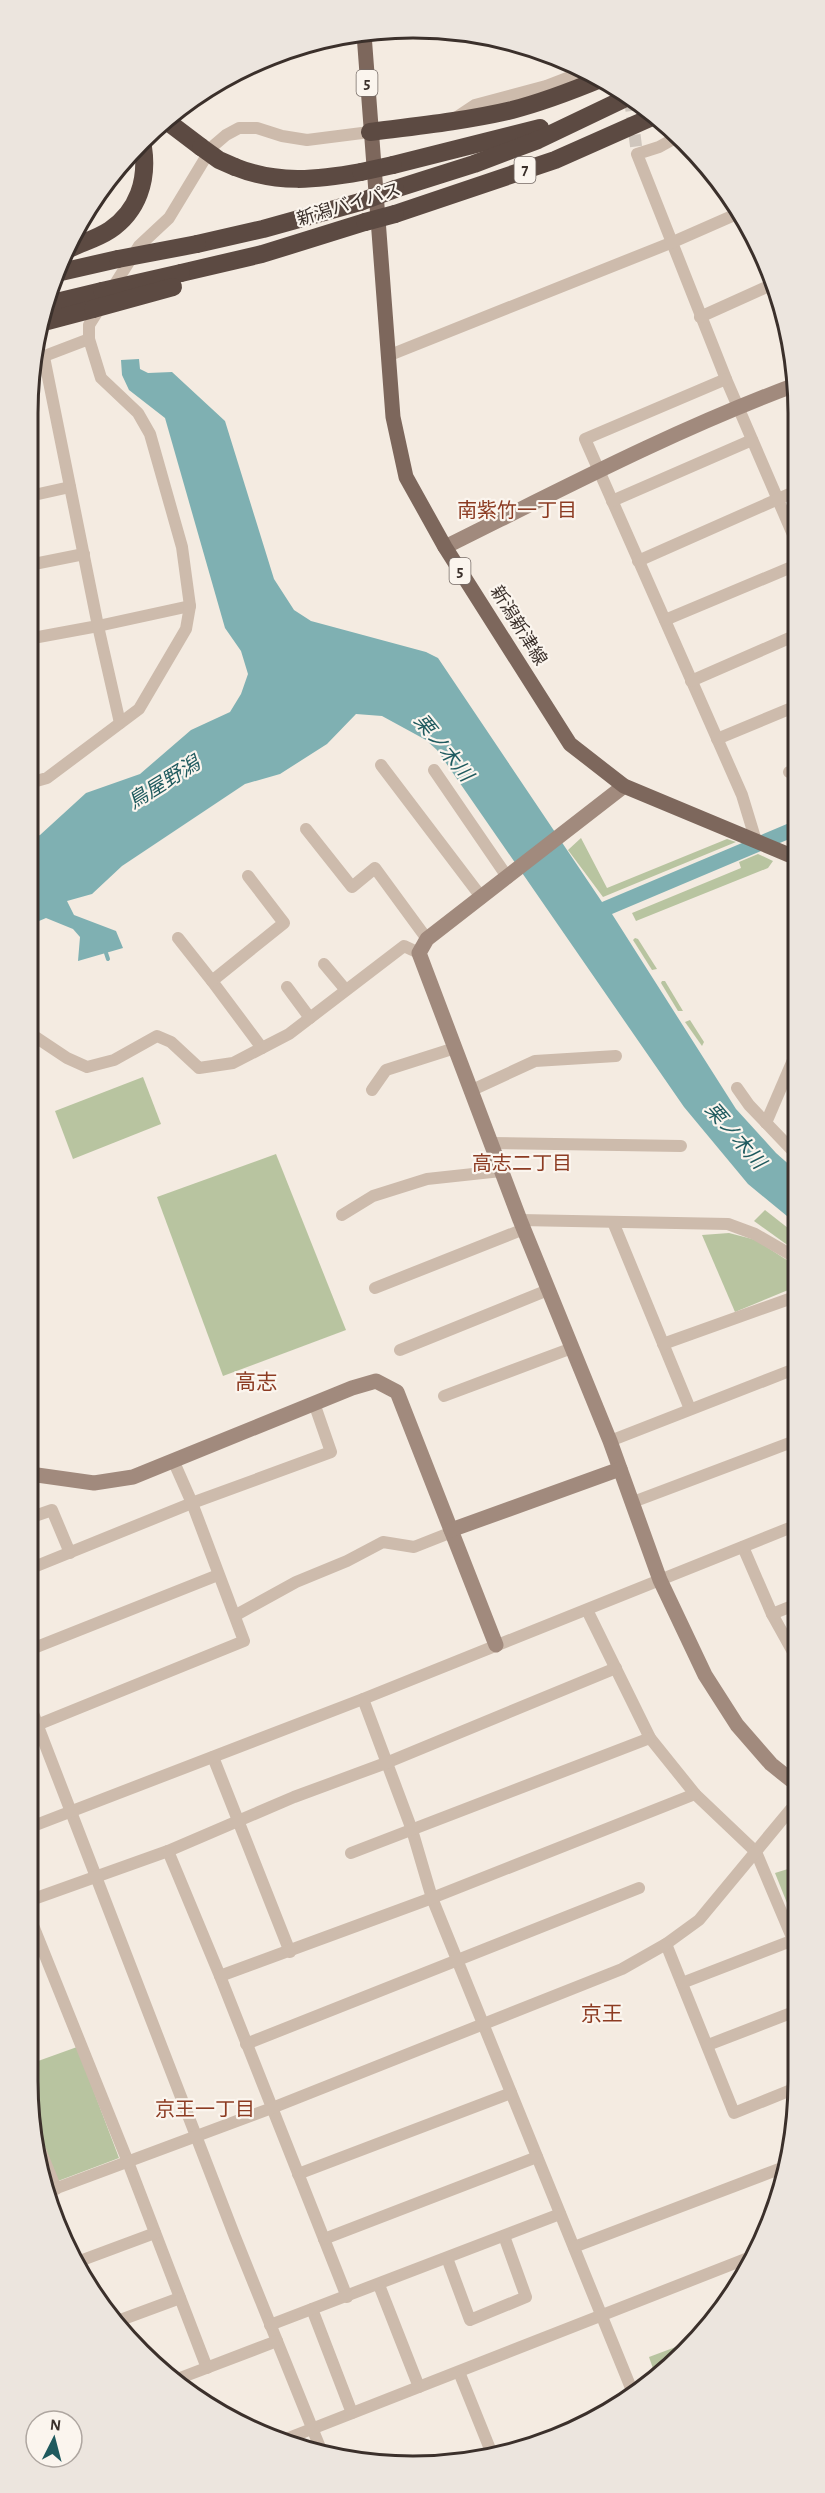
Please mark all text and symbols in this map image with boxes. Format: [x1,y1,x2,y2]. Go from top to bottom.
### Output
road number: 5 [356,70,378,96]
road number: 7 [514,157,536,183]
street label: 新潟バイパス [294,179,403,229]
district label: 南紫竹一丁目 [457,500,577,521]
road number: 5 [450,558,470,584]
street label: 新潟新津線 [487,582,551,669]
water label: 栗ノ木川 [410,710,478,787]
water label: 鳥屋野潟 [124,751,206,813]
water label: 栗ノ木川 [701,1099,771,1174]
district label: 高志二丁目 [472,1153,572,1174]
district label: 高志 [235,1371,277,1393]
district label: 京王 [581,2003,623,2025]
district label: 京王一丁目 [155,2098,255,2120]
north arrow [24,2409,84,2469]
text: N [49,2417,62,2434]

